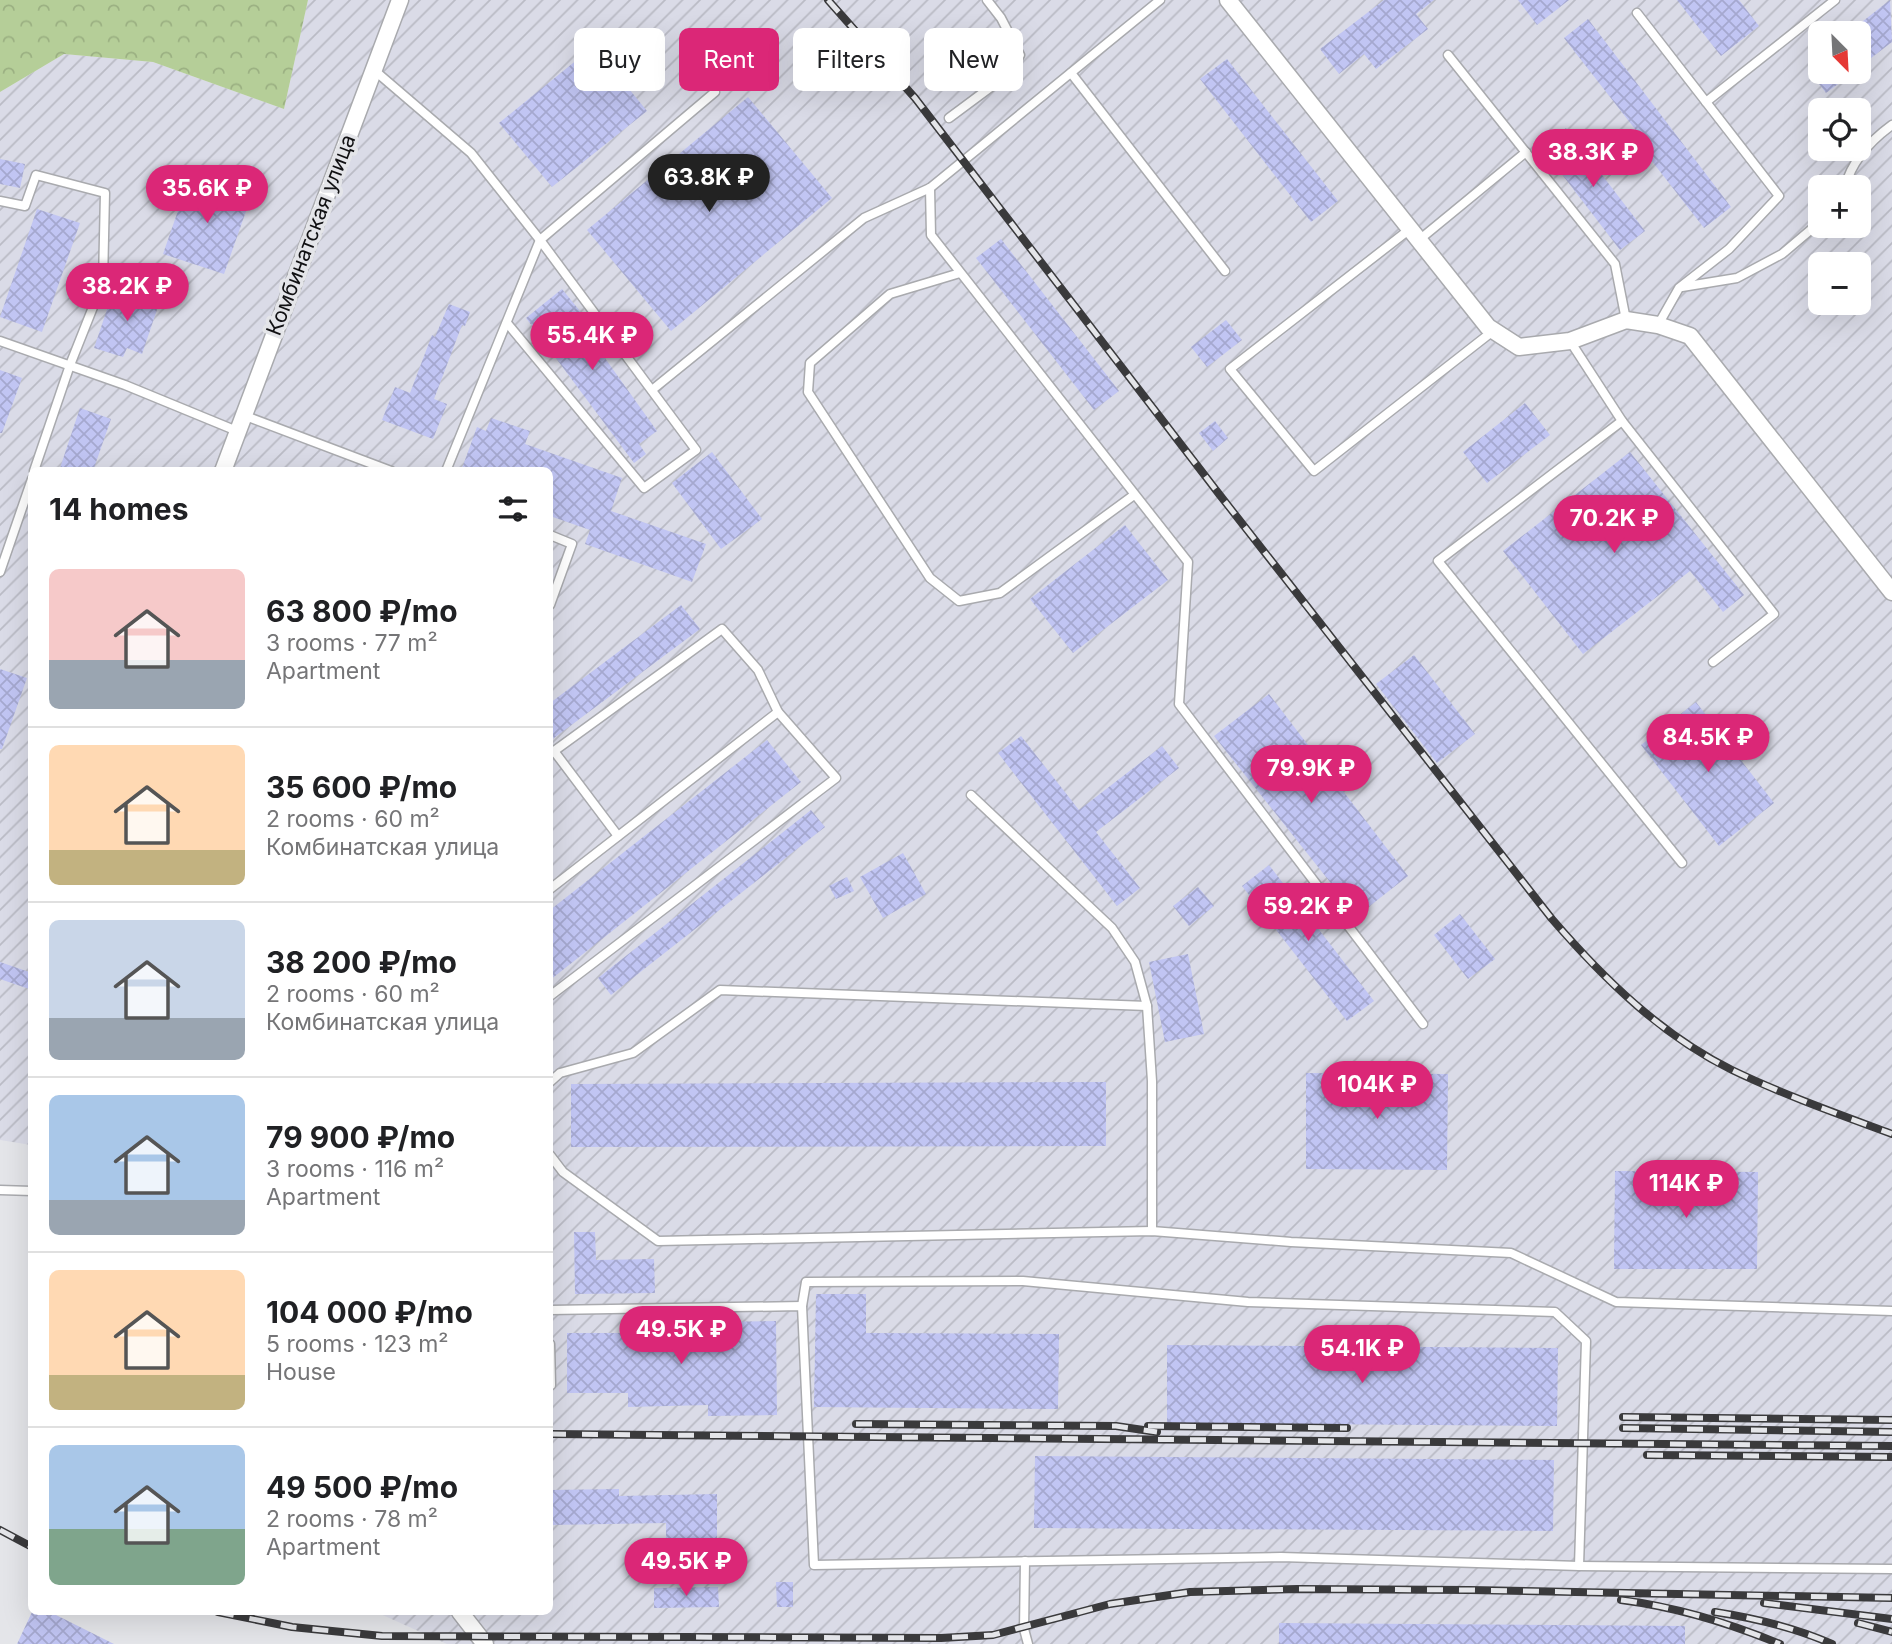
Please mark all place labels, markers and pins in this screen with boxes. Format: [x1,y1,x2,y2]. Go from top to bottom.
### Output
pin: 38.3K ₽ [1528,130,1658,189]
pin: 63.8K ₽ [644,154,774,214]
pin: 35.6K ₽ [142,166,272,225]
pin: 38.2K ₽ [62,264,192,323]
pin: 55.4K ₽ [527,312,657,372]
pin: 70.2K ₽ [1549,496,1679,555]
pin: 84.5K ₽ [1643,714,1773,774]
pin: 79.9K ₽ [1246,746,1376,805]
pin: 59.2K ₽ [1243,884,1373,943]
pin: 104K ₽ [1320,1062,1434,1121]
pin: 114K ₽ [1629,1160,1743,1220]
pin: 49.5K ₽ [616,1306,746,1366]
pin: 54.1K ₽ [1297,1326,1427,1385]
pin: 49.5K ₽ [621,1538,751,1598]

